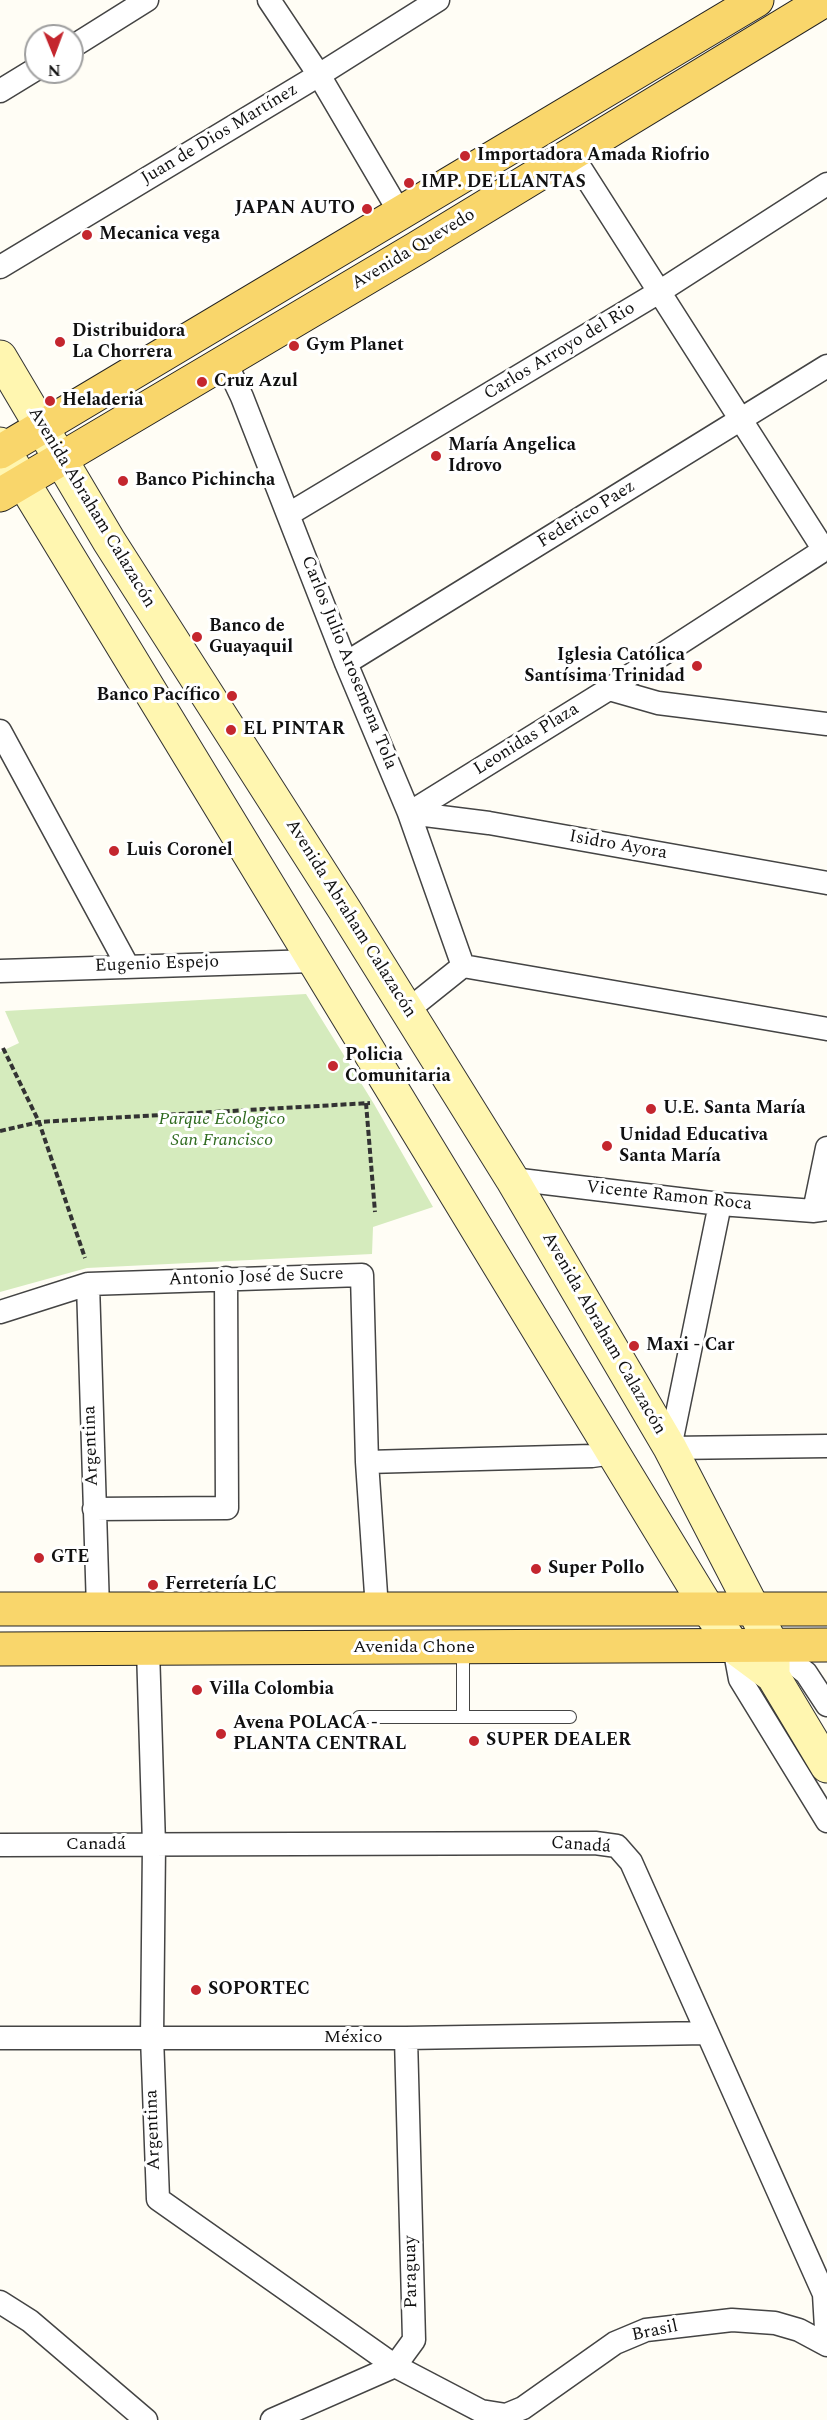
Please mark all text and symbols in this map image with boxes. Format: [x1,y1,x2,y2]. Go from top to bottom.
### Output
north arrow [24,24,84,84]
text: N [48,58,61,82]
street label: Juan de Dios Martínez [138,80,302,190]
place label: Importadora Amada Riofrio [477,145,710,167]
marker: Importadora Amada Riofrio [458,149,472,163]
place label: IMP. DE LLANTAS [421,172,586,194]
marker: IMP. DE LLANTAS [402,176,416,190]
place label: JAPAN AUTO [235,198,355,220]
marker: JAPAN AUTO [360,202,374,216]
street label: Avenida Quevedo [348,205,480,295]
place label: Mecanica vega [99,224,220,246]
marker: Mecanica vega [80,228,94,242]
street label: Carlos Arroyo del Rio [481,298,639,406]
place label: Distribuidora La Chorrera [72,321,185,364]
marker: Distribuidora La Chorrera [53,335,67,349]
place label: Gym Planet [306,335,404,357]
marker: Gym Planet [287,339,301,353]
place label: Cruz Azul [214,371,298,393]
marker: Cruz Azul [195,375,209,389]
place label: Heladeria [62,390,143,412]
marker: Heladeria [43,394,57,408]
street label: Avenida Abraham Calazacón [23,404,159,612]
place label: María Angelica Idrovo [448,435,576,478]
marker: María Angelica Idrovo [429,449,443,463]
place label: Banco Pichincha [135,470,275,492]
marker: Banco Pichincha [116,474,130,488]
street label: Federico Paez [534,476,640,554]
street label: Carlos Julio Arosemena Tola [295,553,401,773]
place label: Banco de Guayaquil [209,616,293,658]
marker: Banco de Guayaquil [190,630,204,644]
place label: Iglesia Católica Santísima Trinidad [524,645,685,688]
marker: Iglesia Católica Santísima Trinidad [690,659,704,673]
place label: Banco Pacífico [97,685,220,707]
marker: Banco Pacífico [225,689,239,703]
street label: Leonidas Plaza [470,699,584,781]
place label: EL PINTAR [243,719,345,741]
marker: EL PINTAR [224,723,238,737]
street label: Avenida Abraham Calazacón [280,816,420,1022]
street label: Isidro Ayora [567,827,669,865]
place label: Luis Coronel [126,840,233,862]
marker: Luis Coronel [107,844,121,858]
street label: Eugenio Espejo [94,952,220,978]
place label: Policia Comunitaria [345,1045,451,1088]
marker: Policia Comunitaria [326,1059,340,1073]
place label: U.E. Santa María [663,1098,805,1120]
marker: U.E. Santa María [644,1102,658,1116]
park label: Parque Ecologico San Francisco [159,1109,285,1152]
place label: Unidad Educativa Santa María [619,1125,768,1168]
marker: Unidad Educativa Santa María [600,1139,614,1153]
street label: Vicente Ramon Roca [585,1178,753,1216]
street label: Avenida Abraham Calazacón [536,1229,670,1439]
street label: Antonio José de Sucre [168,1264,344,1292]
place label: Maxi - Car [646,1335,734,1357]
marker: Maxi - Car [627,1339,641,1353]
street label: Argentina [80,1405,104,1487]
place label: GTE [51,1547,89,1569]
marker: GTE [32,1551,46,1565]
place label: Super Pollo [548,1558,644,1580]
marker: Super Pollo [529,1562,543,1576]
place label: Ferretería LC [165,1574,277,1596]
marker: Ferretería LC [146,1578,160,1592]
street label: Avenida Chone [353,1637,475,1659]
place label: Villa Colombia [209,1679,334,1701]
marker: Villa Colombia [190,1683,204,1697]
place label: Avena POLACA - PLANTA CENTRAL [233,1713,407,1756]
marker: Avena POLACA - PLANTA CENTRAL [214,1727,228,1741]
place label: SUPER DEALER [486,1730,631,1752]
marker: SUPER DEALER [467,1734,481,1748]
street label: Canadá [550,1833,612,1859]
street label: Canadá [66,1834,126,1856]
place label: SOPORTEC [208,1979,310,2001]
marker: SOPORTEC [189,1983,203,1997]
street label: México [324,2027,382,2049]
street label: Argentina [142,2089,166,2171]
street label: Paraguay [401,2235,423,2309]
street label: Brasil [630,2317,680,2347]

